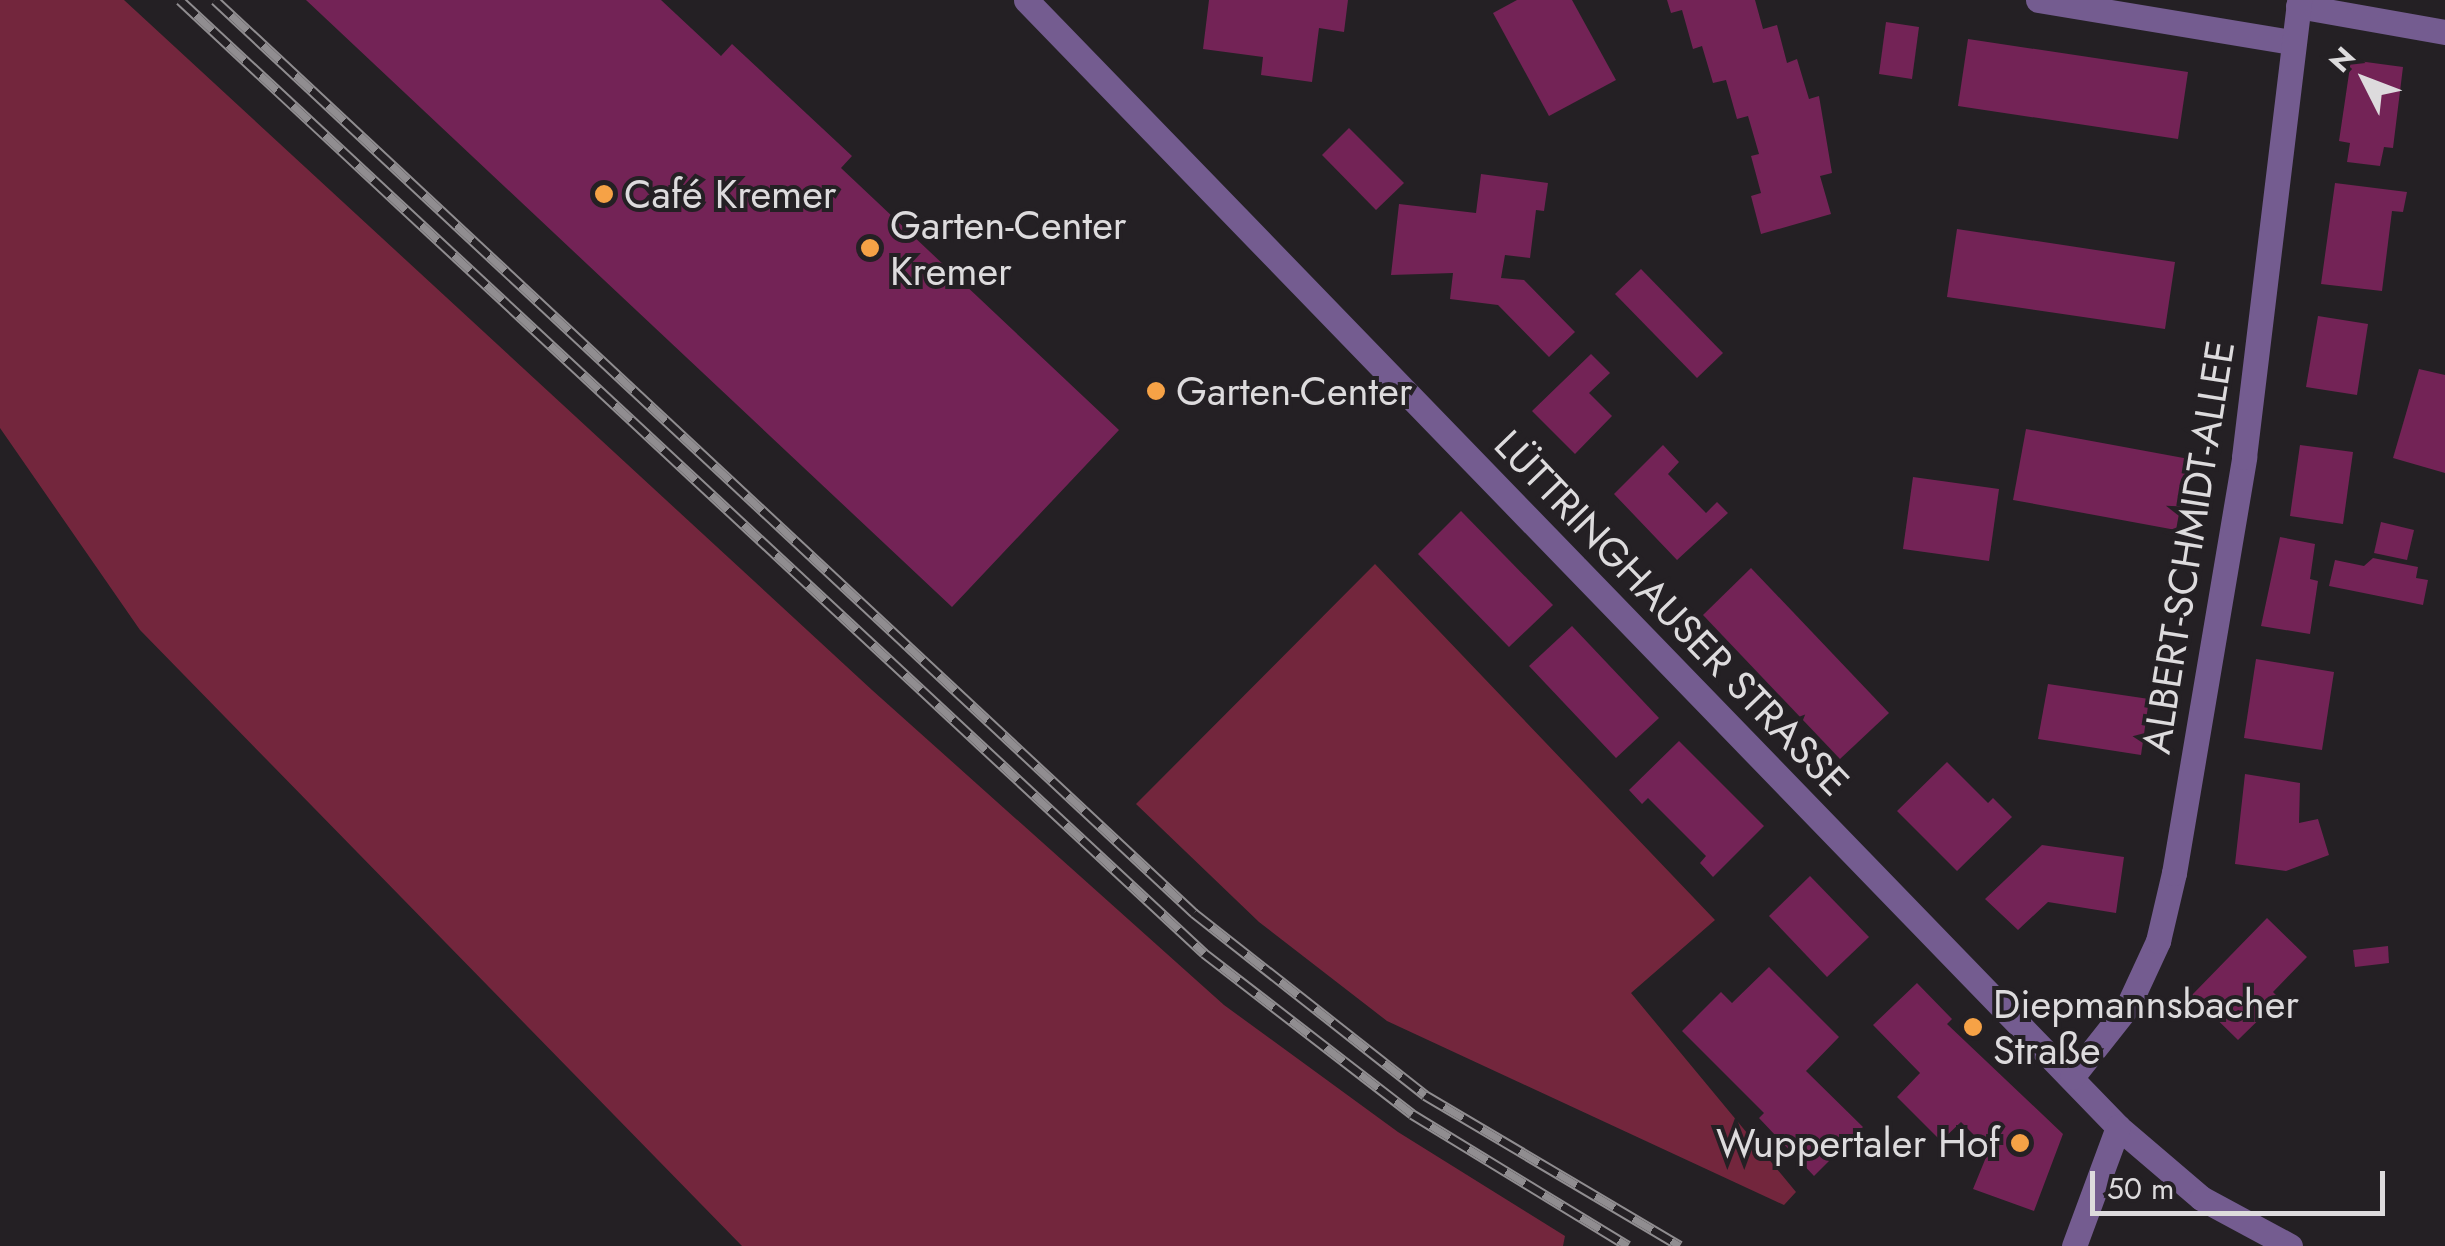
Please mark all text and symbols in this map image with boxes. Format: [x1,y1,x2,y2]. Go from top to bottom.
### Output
north arrow [2315,30,2415,130]
text: N [2320,38,2365,82]
place label: Café Kremer [624,170,837,218]
marker: Café Kremer [593,183,615,205]
place label: Garten-Center Kremer [890,201,1126,295]
marker: Garten-Center Kremer [859,237,881,259]
street label: ALBERT-SCHMIDT-ALLEE [2132,337,2244,757]
place label: Garten-Center [1176,367,1412,415]
marker: Garten-Center [1145,380,1167,402]
street label: LÜTTRINGHAUSER STRASSE [1485,420,1859,806]
place label: Diepmannsbacher Straße [1993,980,2299,1074]
marker: Diepmannsbacher Straße [1962,1016,1984,1038]
place label: Wuppertaler Hof [1716,1119,2000,1167]
marker: Wuppertaler Hof [2009,1132,2031,1154]
scale bar [2095,1151,2390,1213]
text: 50 m [2107,1167,2174,1210]

